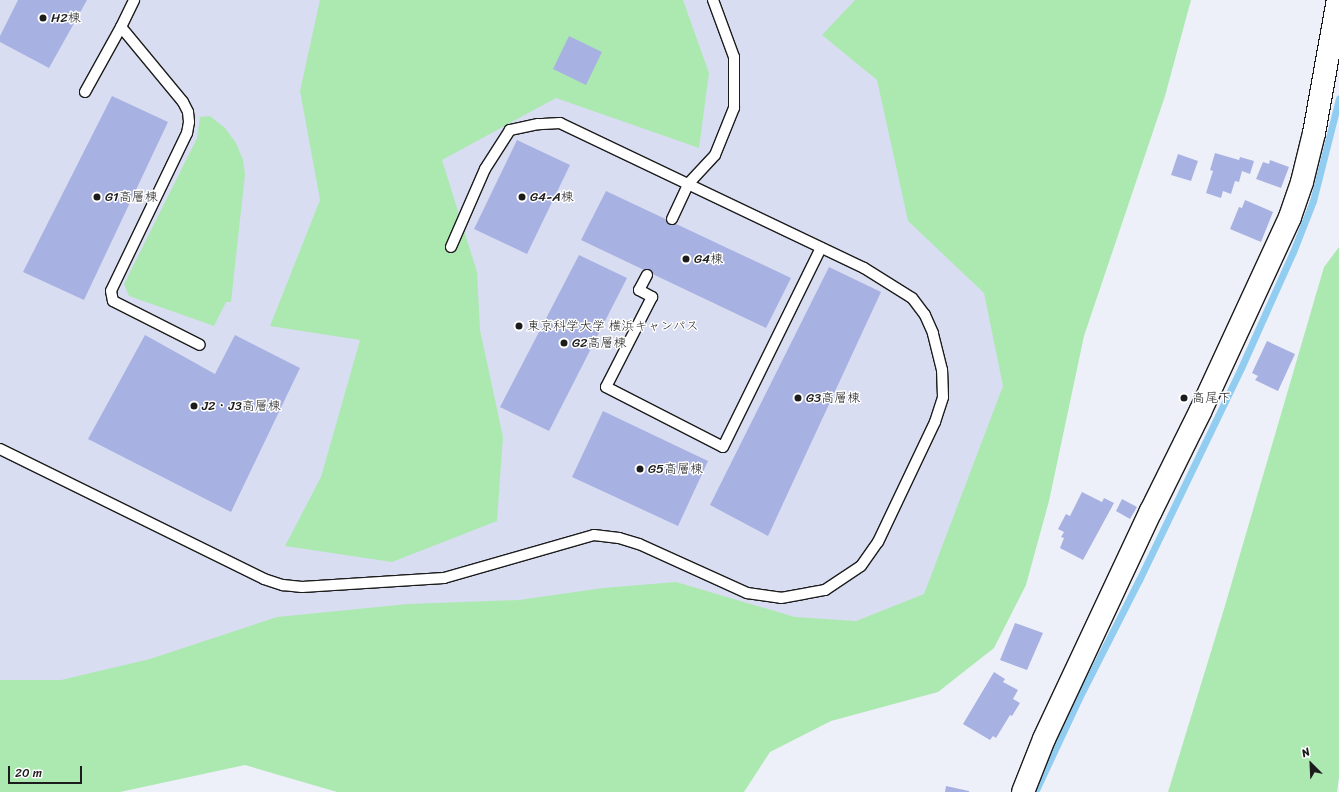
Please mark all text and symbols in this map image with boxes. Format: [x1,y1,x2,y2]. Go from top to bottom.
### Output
place label: H2棟 [51,10,81,26]
marker: H2棟 [38,13,48,23]
place label: G1高層棟 [105,189,158,205]
place label: G4-A棟 [530,189,574,205]
marker: G1高層棟 [92,192,102,202]
marker: G4-A棟 [517,192,527,202]
place label: G4棟 [694,251,723,267]
marker: G4棟 [681,254,691,264]
place label: 東京科学大学 横浜キャンパス [527,318,699,334]
marker: 東京科学大学 横浜キャンパス [514,321,524,331]
place label: G2高層棟 [572,335,627,351]
marker: G2高層棟 [559,338,569,348]
place label: G3高層棟 [806,390,860,406]
place label: 高尾下 [1192,390,1231,406]
marker: G3高層棟 [793,393,803,403]
marker: 高尾下 [1179,393,1189,403]
place label: J2・J3高層棟 [202,398,281,414]
marker: J2・J3高層棟 [189,401,199,411]
place label: G5高層棟 [648,461,703,477]
marker: G5高層棟 [635,464,645,474]
text: N [1299,742,1313,763]
north arrow [1291,744,1331,784]
scale bar [10,758,84,784]
text: 20 m [15,762,42,784]

